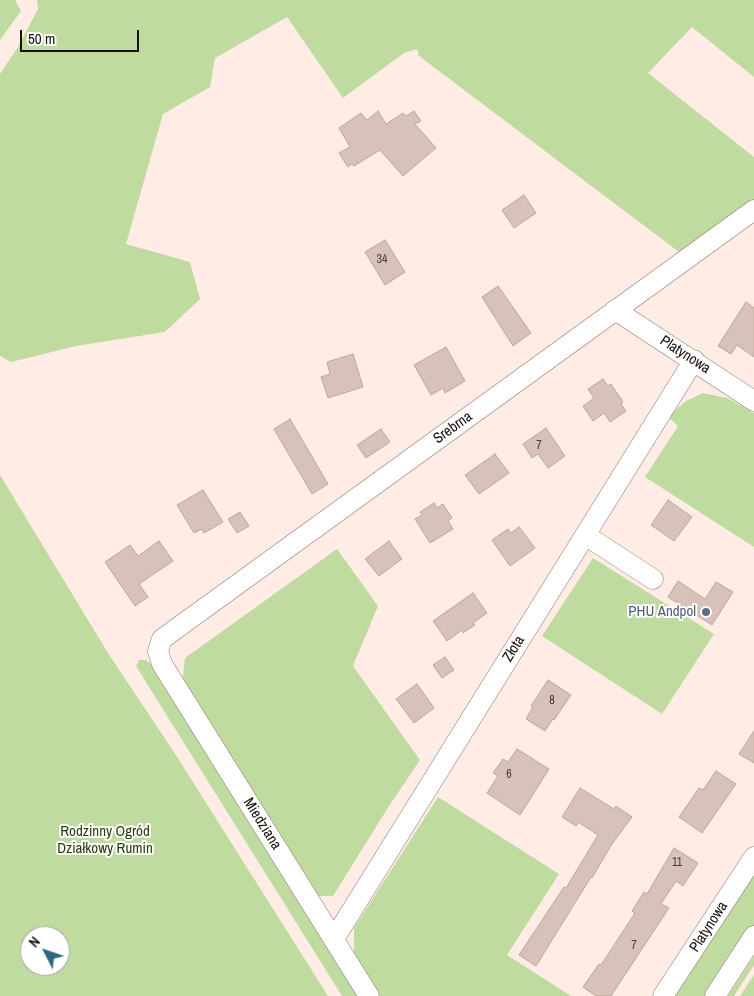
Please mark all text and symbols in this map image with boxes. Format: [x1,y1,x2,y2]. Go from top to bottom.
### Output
scale bar [22,20,141,52]
text: 50 m [28,28,55,49]
house number: 34 [377,253,387,267]
street label: Platynowa [656,332,714,378]
street label: Srebrna [430,408,476,448]
house number: 7 [536,439,542,453]
place label: PHU Andpol [628,603,696,621]
marker: PHU Andpol [700,606,712,618]
street label: Złota [499,633,529,665]
house number: 8 [549,694,555,708]
house number: 6 [506,768,512,782]
street label: Miedziana [239,795,285,853]
park label: Rodzinny Ogród Działkowy Rumin [57,823,153,858]
house number: 11 [672,856,682,870]
street label: Platynowa [686,898,732,956]
north arrow [20,926,70,976]
text: N [25,933,44,951]
house number: 7 [631,939,637,953]

